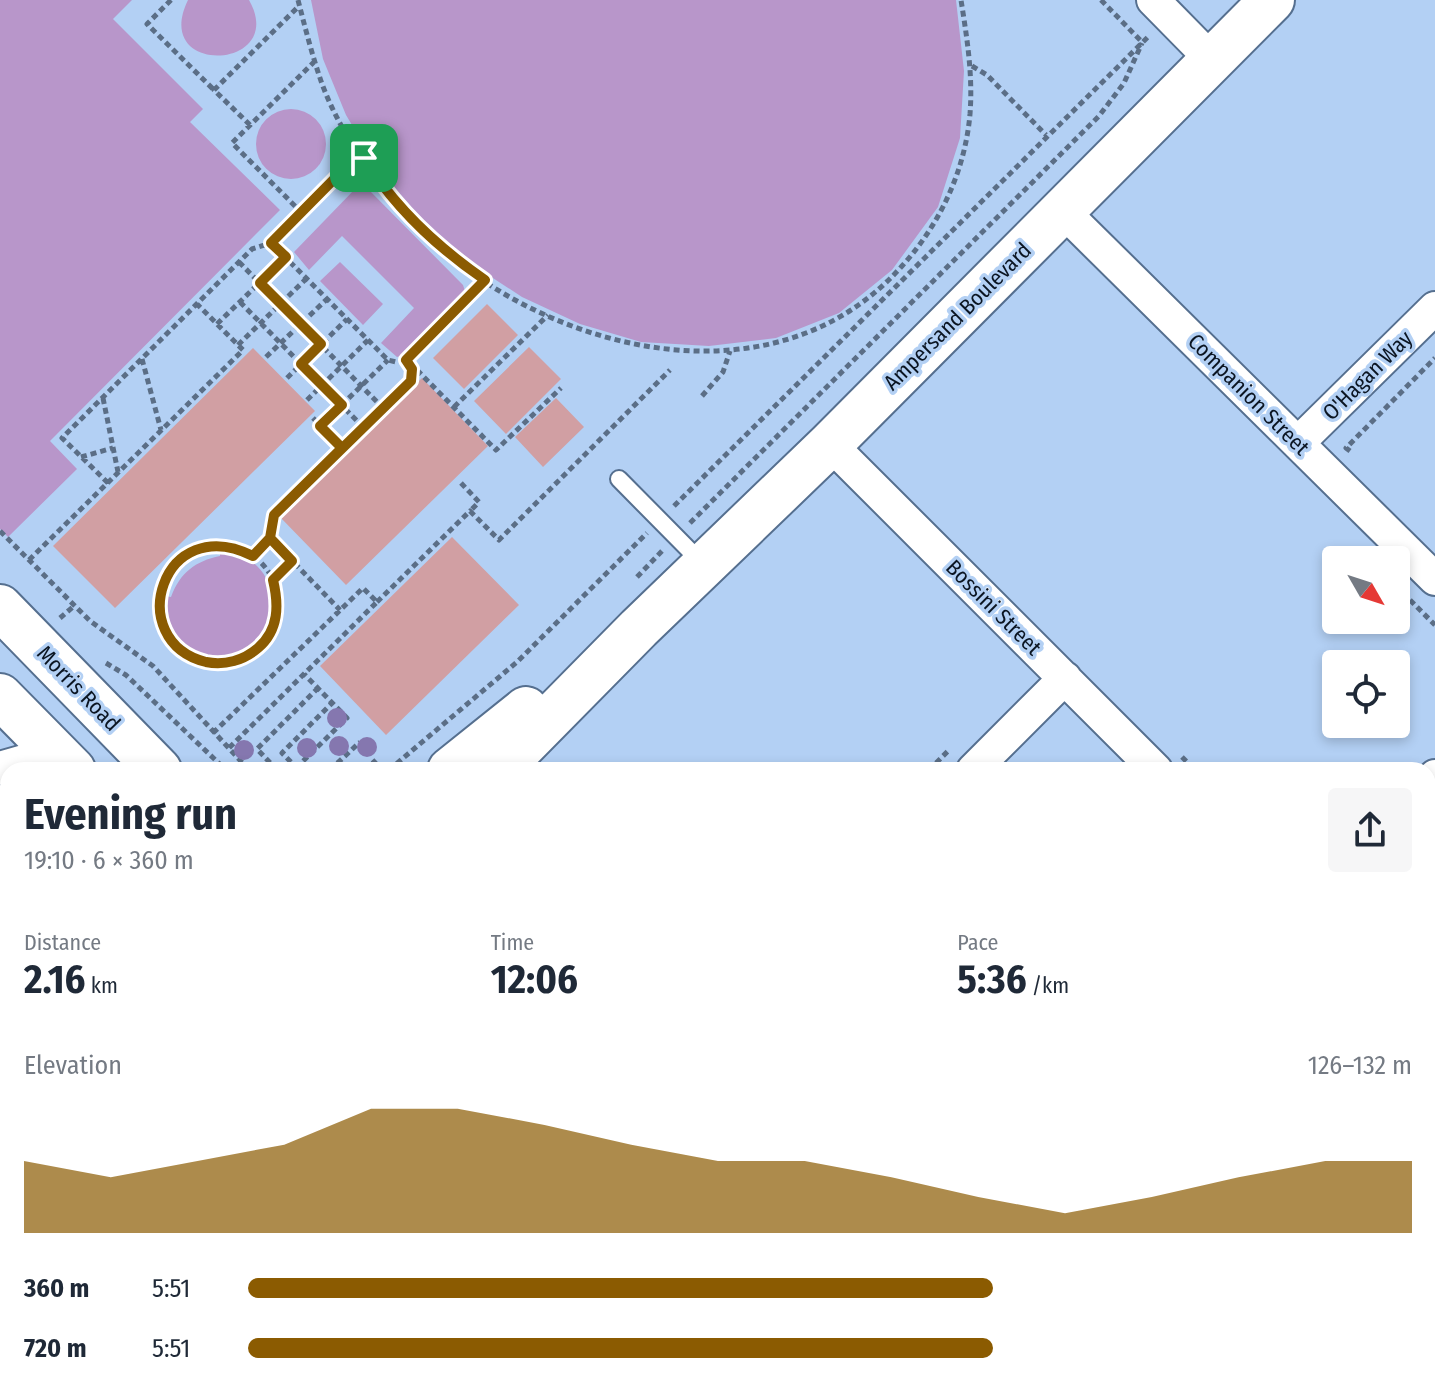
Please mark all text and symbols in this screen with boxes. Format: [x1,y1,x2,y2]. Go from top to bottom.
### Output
pin [330,124,398,192]
icon: arrive [342,136,386,180]
street label: Ampersand Boulevard [878,237,1037,396]
street label: O'Hagan Way [1317,325,1418,426]
street label: Companion Street [1182,328,1316,461]
north arrow [1322,546,1410,634]
map controls [1322,546,1410,738]
street label: Bossini Street [940,554,1048,661]
street label: Morris Road [31,640,126,737]
button: locate [1322,650,1410,738]
text: Evening run [24,788,237,841]
button: share [1328,788,1412,872]
text: 19:10 · 6 × 360 m [24,845,194,876]
text: Distance [24,929,101,956]
text: Time [491,929,534,956]
text: Pace [957,929,998,956]
text: 2.16 [24,956,86,1004]
text: 12:06 [491,956,578,1004]
text: 5:36 [957,956,1027,1004]
text: km [86,972,118,999]
text: /km [1027,972,1069,999]
text: Elevation [24,1050,122,1081]
text: 126–132 m [1308,1050,1412,1081]
text: 360 m [24,1273,89,1304]
text: 5:51 [152,1273,190,1304]
text: 720 m [24,1333,87,1364]
text: 5:51 [152,1333,190,1364]

